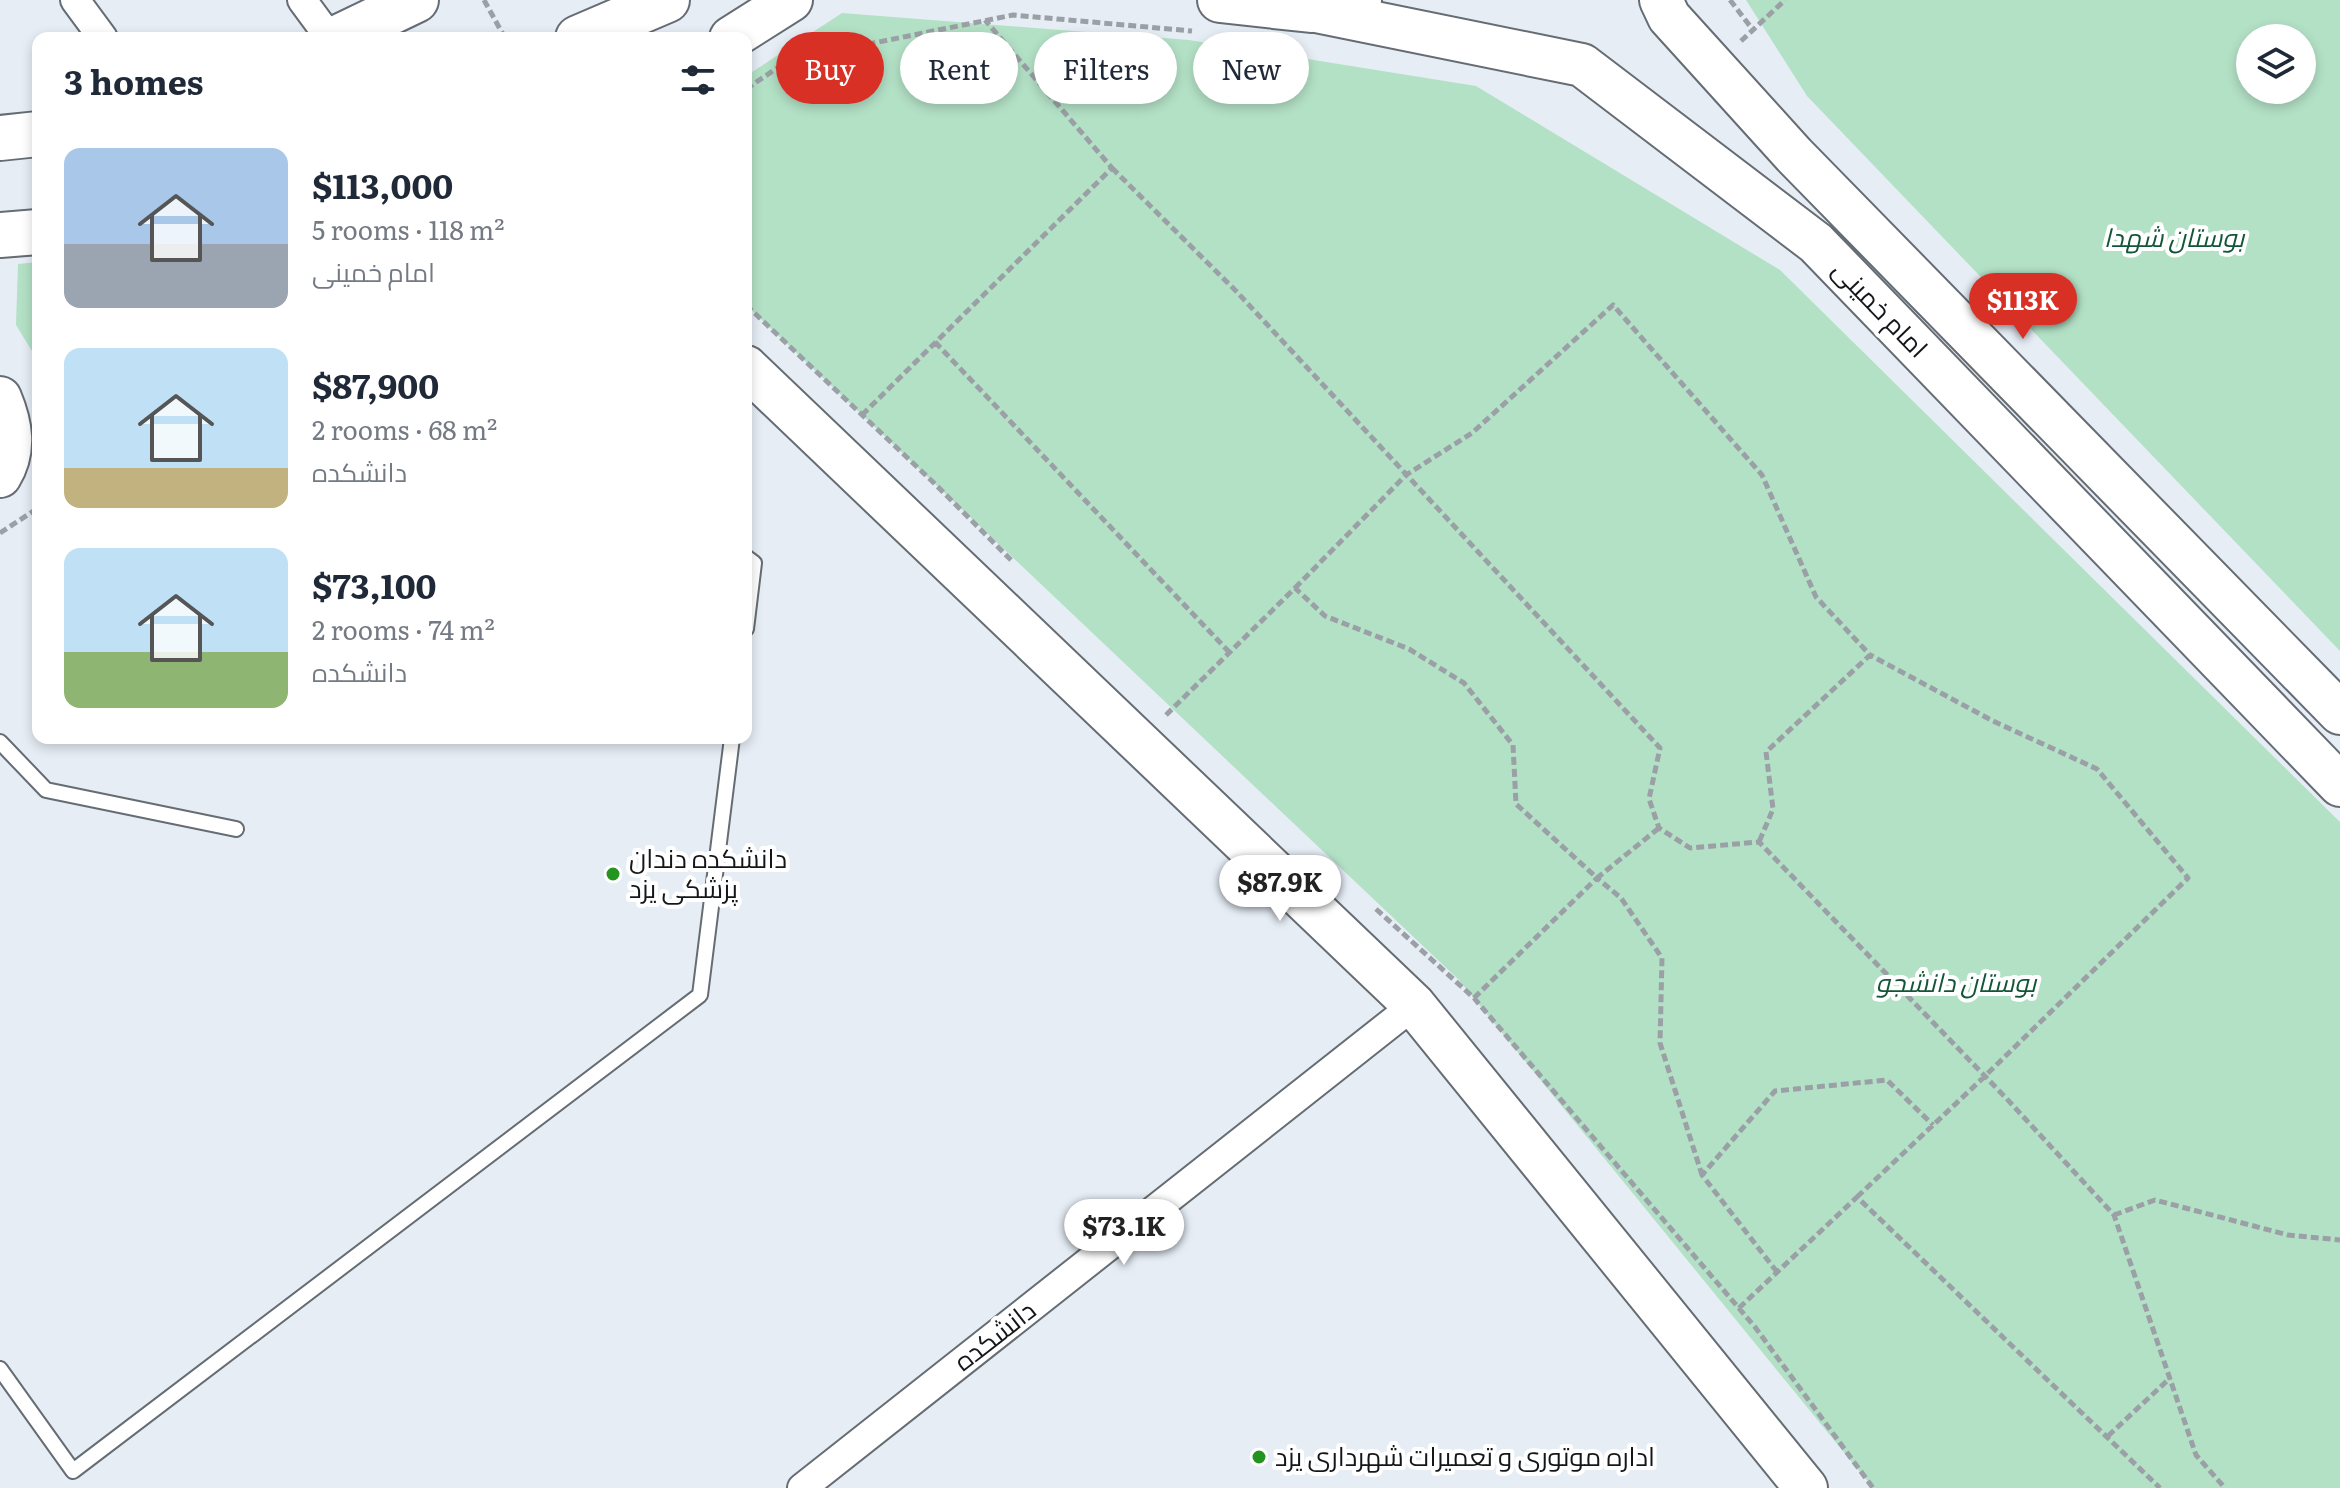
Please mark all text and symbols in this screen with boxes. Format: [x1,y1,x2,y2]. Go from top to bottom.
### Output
map controls [2236,24,2316,104]
button: layers [2236,24,2316,104]
chip: Buy [776,32,884,104]
chip: Rent [900,32,1018,104]
chip: Filters [1034,32,1177,104]
chip: New [1193,32,1309,104]
text: 3 homes [64,55,204,105]
icon: filters [676,58,720,102]
text: $113,000 [312,159,453,209]
icon: home [128,180,224,276]
text: 5 rooms · 118 m² [312,209,505,248]
park label: بوستان شهدا [2104,216,2246,255]
street label: امام خمینی [1824,249,1939,366]
text: امام خمینی [312,251,435,290]
pin: $113K [1967,273,2079,341]
text: $113K [1987,279,2059,318]
text: $87,900 [312,359,439,409]
icon: home [128,380,224,476]
text: 2 rooms · 68 m² [312,409,497,448]
text: دانشکده [312,451,407,490]
text: $73,100 [312,559,437,609]
icon: home [128,580,224,676]
text: 2 rooms · 74 m² [312,609,495,648]
text: دانشکده [312,651,407,690]
place label: دانشکده دندان پزشکی یزد [629,837,787,906]
pin: $87.9K [1215,855,1345,923]
text: $87.9K [1237,861,1323,900]
marker: دانشکده دندان پزشکی یزد [604,865,622,883]
park label: بوستان دانشجو [1876,961,2038,1000]
pin: $73.1K [1059,1199,1189,1267]
text: $73.1K [1082,1205,1166,1244]
street label: دانشکده [944,1289,1043,1379]
place label: اداره موتوری و تعمیرات شهرداری یزد [1275,1435,1655,1474]
marker: اداره موتوری و تعمیرات شهرداری یزد [1250,1448,1268,1466]

